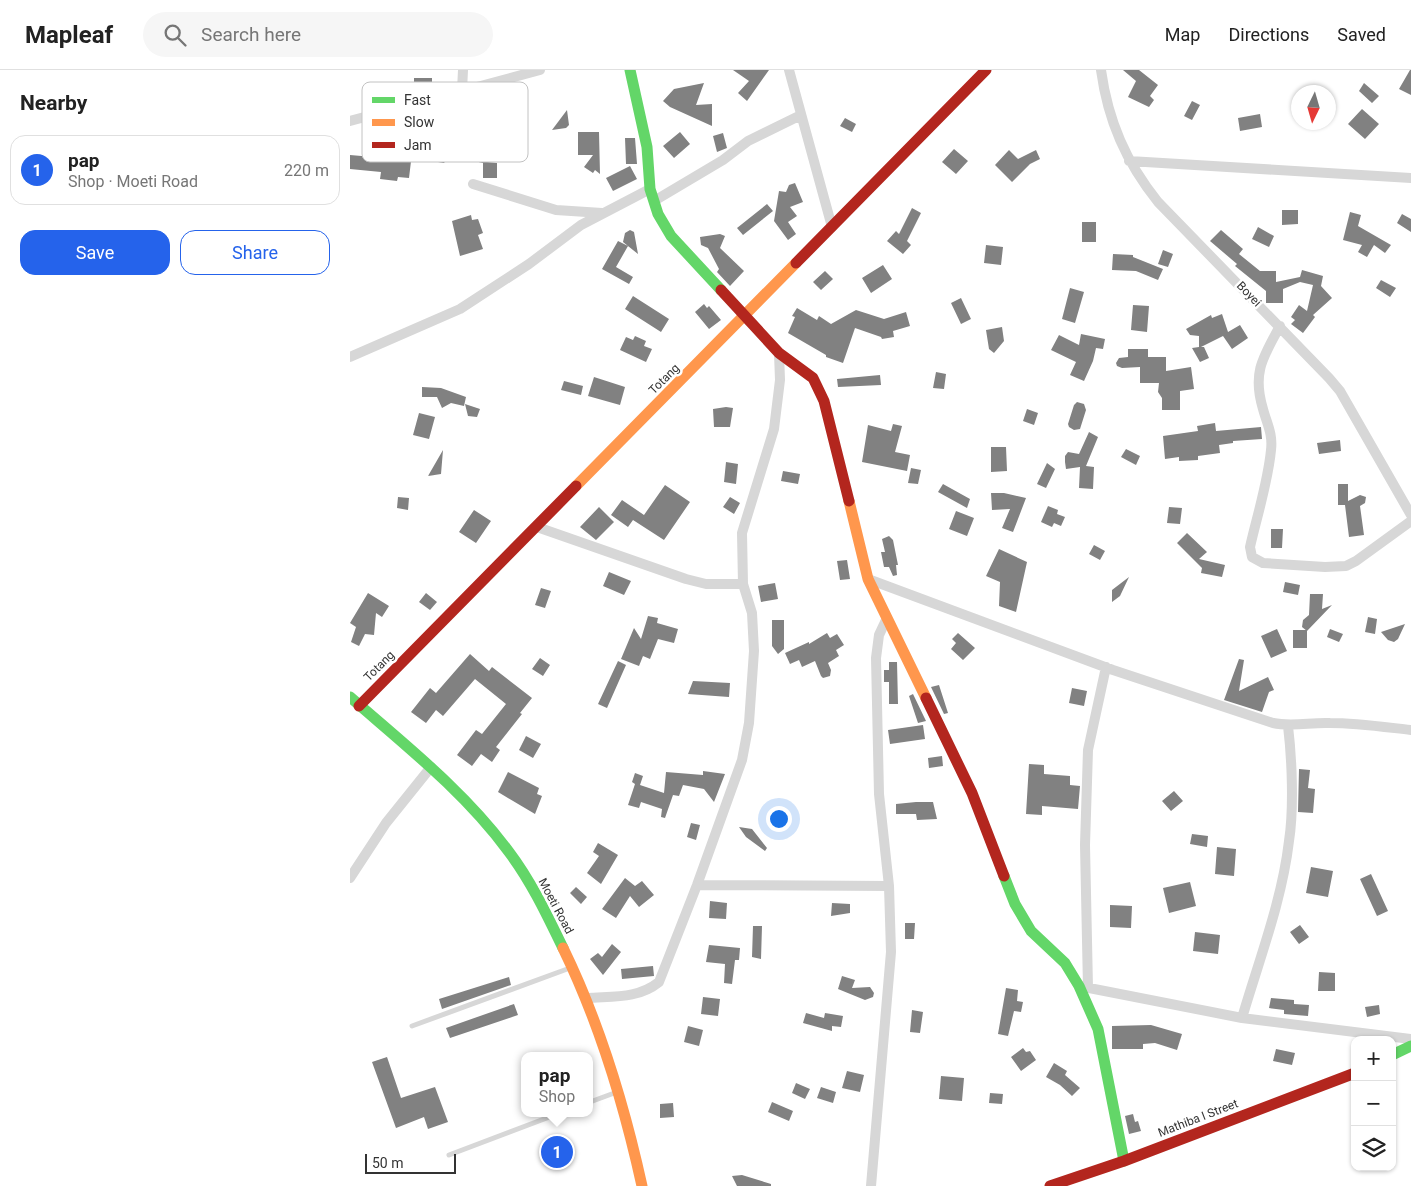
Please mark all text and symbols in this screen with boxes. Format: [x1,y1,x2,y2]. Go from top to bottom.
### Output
search box [143,12,493,57]
text: Mapleaf [25,21,113,49]
icon: search [161,21,189,49]
text: Search here [201,23,301,46]
text: Map [1165,24,1200,45]
text: Directions [1228,24,1309,45]
text: Saved [1337,24,1386,45]
legend [362,82,528,162]
north arrow [1291,85,1336,130]
text: Nearby [20,91,87,115]
text: Fast [404,92,431,108]
text: Slow [404,114,435,130]
text: Jam [404,137,432,153]
text: pap [68,149,100,172]
text: 1 [32,161,42,180]
text: 220 m [284,161,329,180]
text: Shop · Moeti Road [68,172,198,191]
button: Save [20,230,170,275]
button: Share [180,230,330,275]
street label: Boyei [1234,279,1264,309]
street label: Totang [646,361,682,397]
street label: Totang [361,648,397,684]
your location [766,806,792,832]
street label: Moeti Road [535,876,577,936]
map controls [1351,1036,1396,1171]
button: + [1351,1036,1396,1081]
popup [521,1052,593,1117]
text: pap [539,1064,570,1087]
button: − [1351,1081,1396,1126]
text: Shop [539,1087,575,1106]
street label: Mathiba I Street [1156,1096,1240,1140]
button: layers [1351,1126,1396,1171]
pin: 1 [541,1133,573,1171]
scale bar [365,1151,456,1174]
text: 50 m [372,1155,404,1171]

